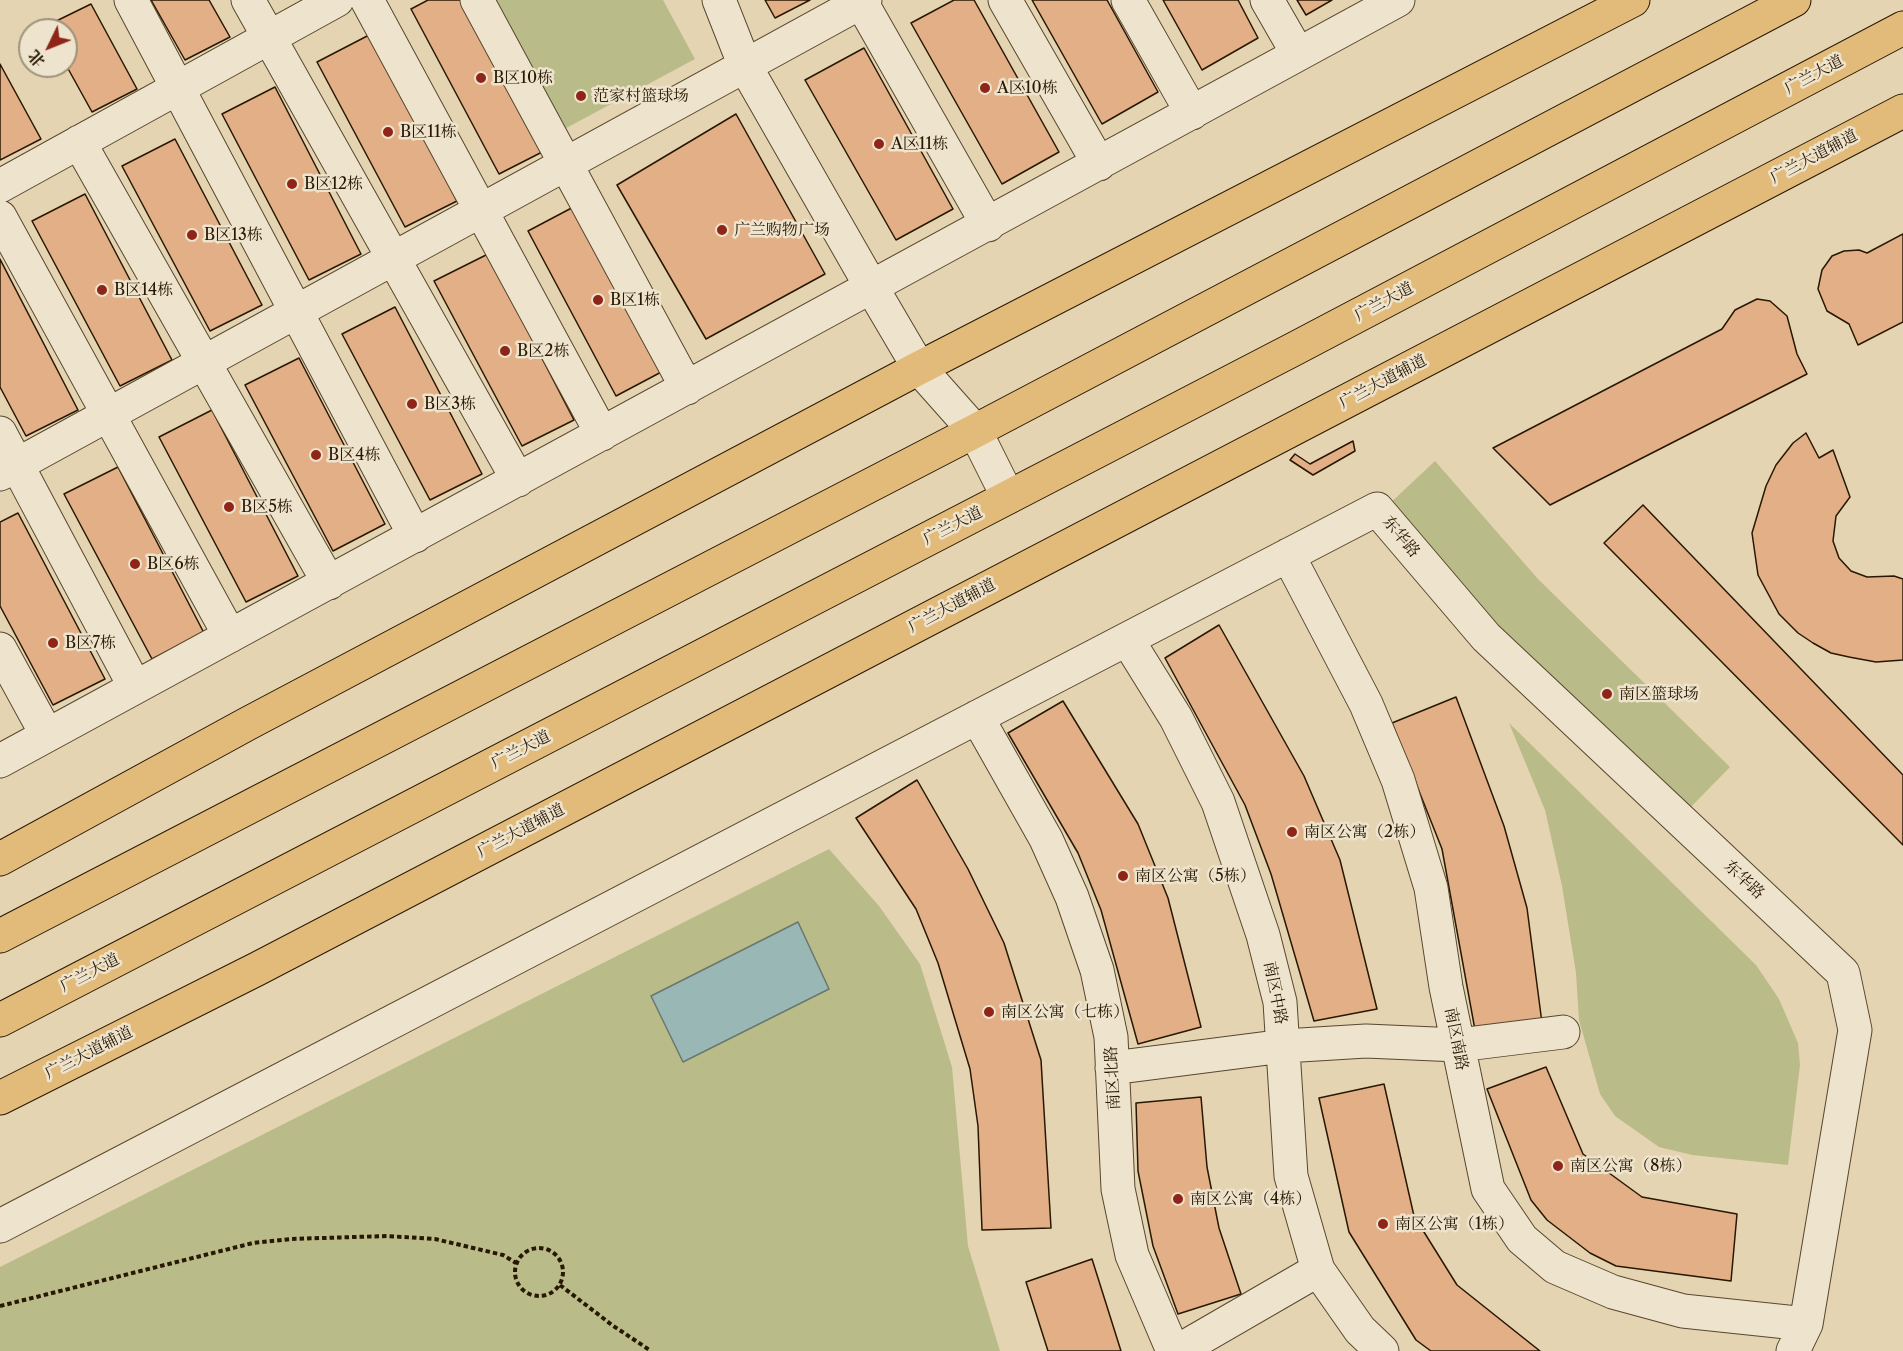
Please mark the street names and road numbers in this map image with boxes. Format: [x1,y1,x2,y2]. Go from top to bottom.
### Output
street label: 广兰大道 [1781,52,1847,98]
street label: 广兰大道辅道 [1767,126,1861,188]
street label: 广兰大道 [1351,279,1417,325]
street label: 广兰大道辅道 [1336,351,1430,413]
street label: 广兰大道 [920,503,986,549]
street label: 东华路 [1378,512,1424,562]
street label: 广兰大道辅道 [905,575,999,637]
street label: 广兰大道 [488,727,554,773]
street label: 广兰大道辅道 [474,800,568,862]
street label: 东华路 [1720,857,1768,903]
street label: 广兰大道 [57,950,123,996]
street label: 南区中路 [1259,960,1291,1026]
street label: 南区南路 [1440,1006,1472,1072]
street label: 广兰大道辅道 [42,1023,136,1083]
street label: 南区北路 [1102,1046,1124,1110]

